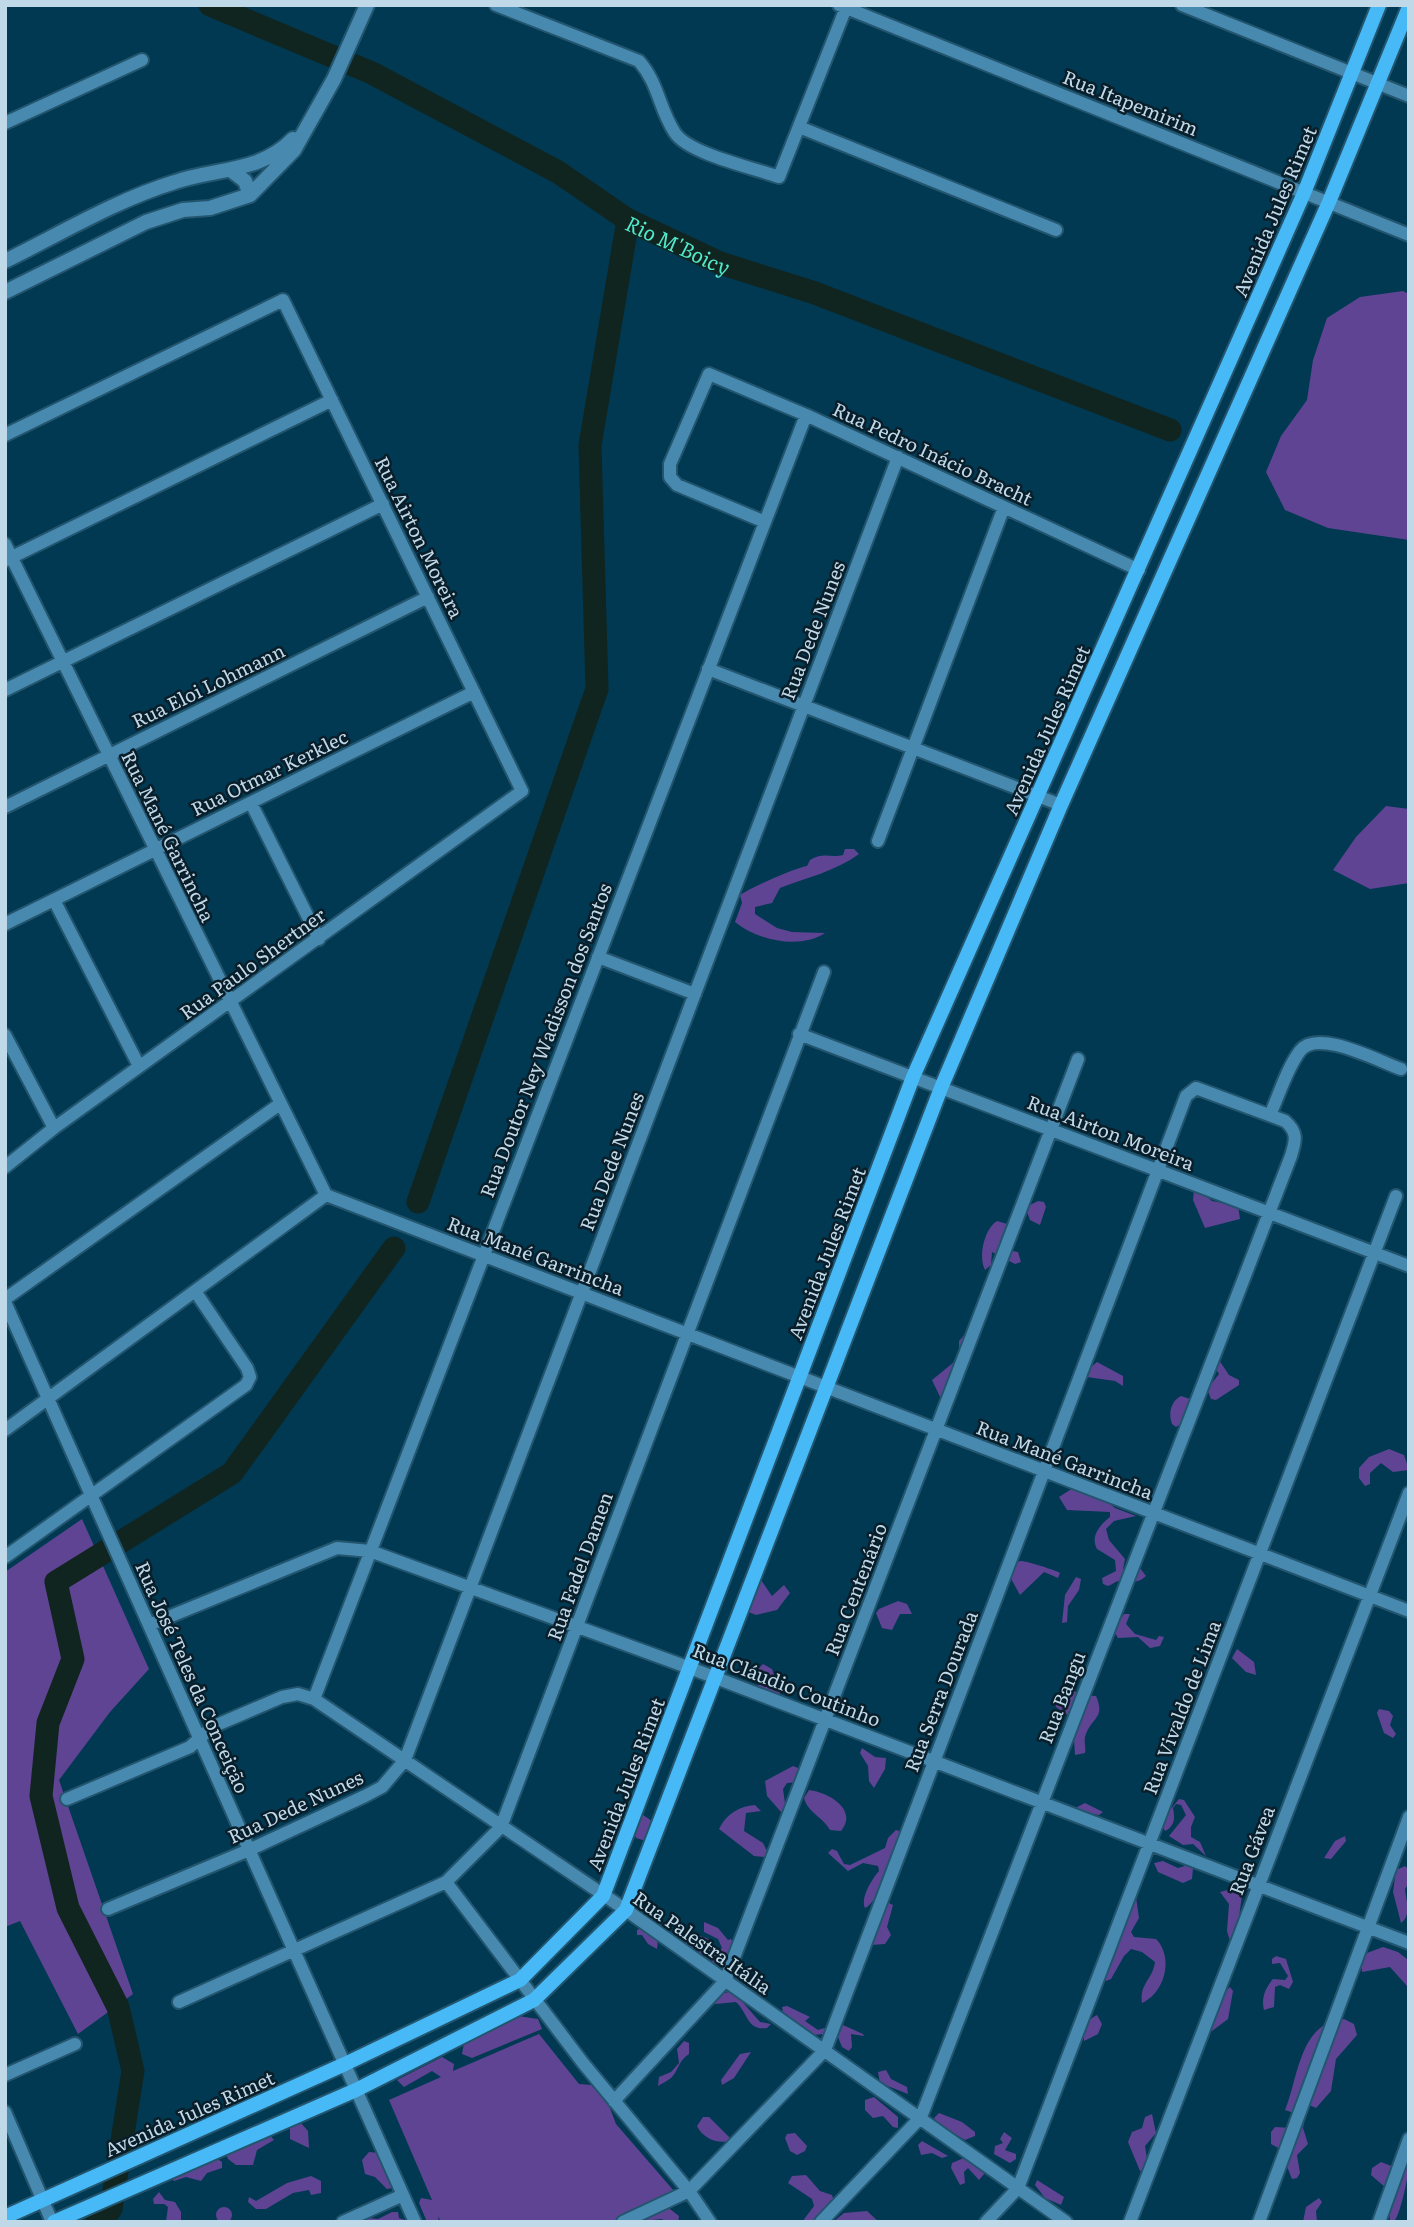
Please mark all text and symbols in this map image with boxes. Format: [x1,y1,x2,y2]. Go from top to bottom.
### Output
street label: Rua Itapemirim [1059,62,1203,142]
street label: Avenida Jules Rimet [1225,121,1323,301]
water label: Rio M'Boicy [621,206,734,281]
street label: Rua Pedro Inácio Bracht [829,394,1038,512]
street label: Rua Airton Moreira [369,451,472,623]
street label: Rua Dede Nunes [773,556,851,703]
street label: Rua Eloi Lohmann [127,636,289,734]
street label: Avenida Jules Rimet [996,640,1096,819]
street label: Rua Otmar Kerklec [186,722,352,822]
street label: Rua Mané Garrincha [115,746,223,927]
street label: Rua Doutor Ney Wadisson dos Santos [472,878,618,1201]
street label: Rua Paulo Shertner [173,900,331,1026]
street label: Rua Dede Nunes [572,1087,650,1234]
street label: Rua Airton Moreira [1023,1087,1199,1177]
street label: Avenida Jules Rimet [780,1162,872,1344]
street label: Rua Mané Garrincha [444,1208,629,1302]
street label: Rua Mané Garrincha [973,1412,1158,1506]
street label: Rua Fadel Damen [539,1488,619,1644]
street label: Rua Centenário [817,1518,893,1660]
street label: Rua José Teles da Conceição [129,1557,257,1797]
street label: Rua Serra Dourada [896,1606,984,1776]
street label: Rua Vivaldo de Lima [1135,1615,1227,1798]
street label: Rua Cláudio Coutinho [689,1635,885,1733]
street label: Rua Bangu [1031,1647,1091,1747]
street label: Avenida Jules Rimet [579,1693,671,1875]
street label: Rua Dede Nunes [223,1762,368,1850]
street label: Rua Gávea [1221,1801,1281,1899]
street label: Rua Palestra Itália [628,1884,778,2001]
street label: Avenida Jules Rimet [100,2063,279,2163]

